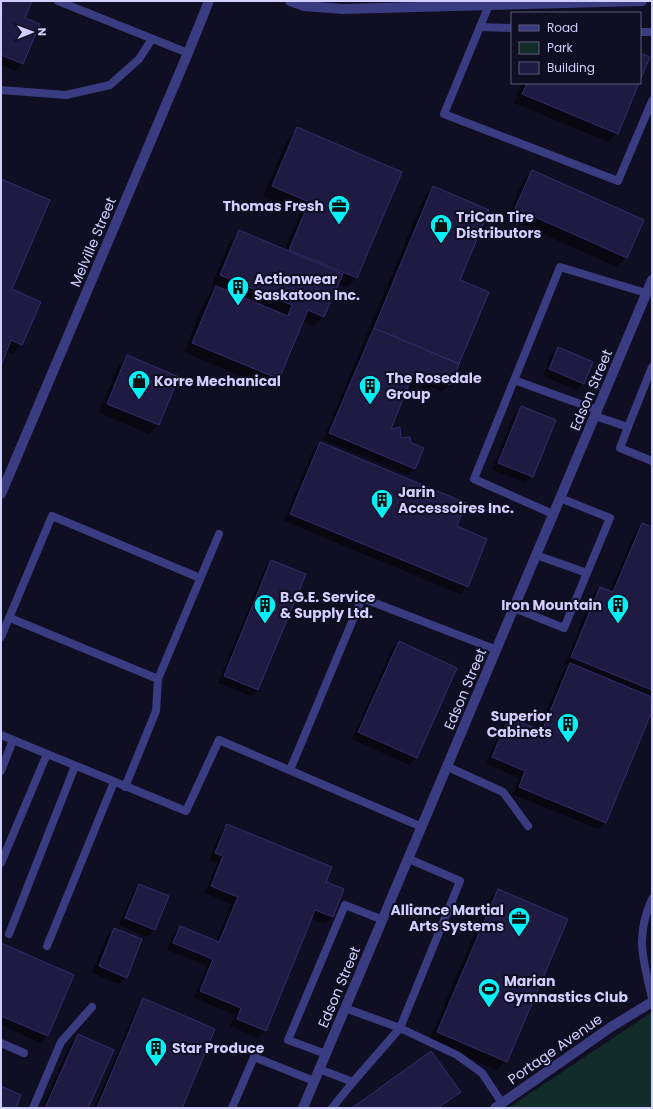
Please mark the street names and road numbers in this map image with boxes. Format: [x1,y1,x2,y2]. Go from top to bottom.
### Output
street label: Melville Street [65,194,121,290]
street label: Edson Street [565,346,617,434]
street label: Edson Street [439,645,491,733]
street label: Edson Street [313,943,365,1031]
street label: Portage Avenue [504,1009,607,1089]

